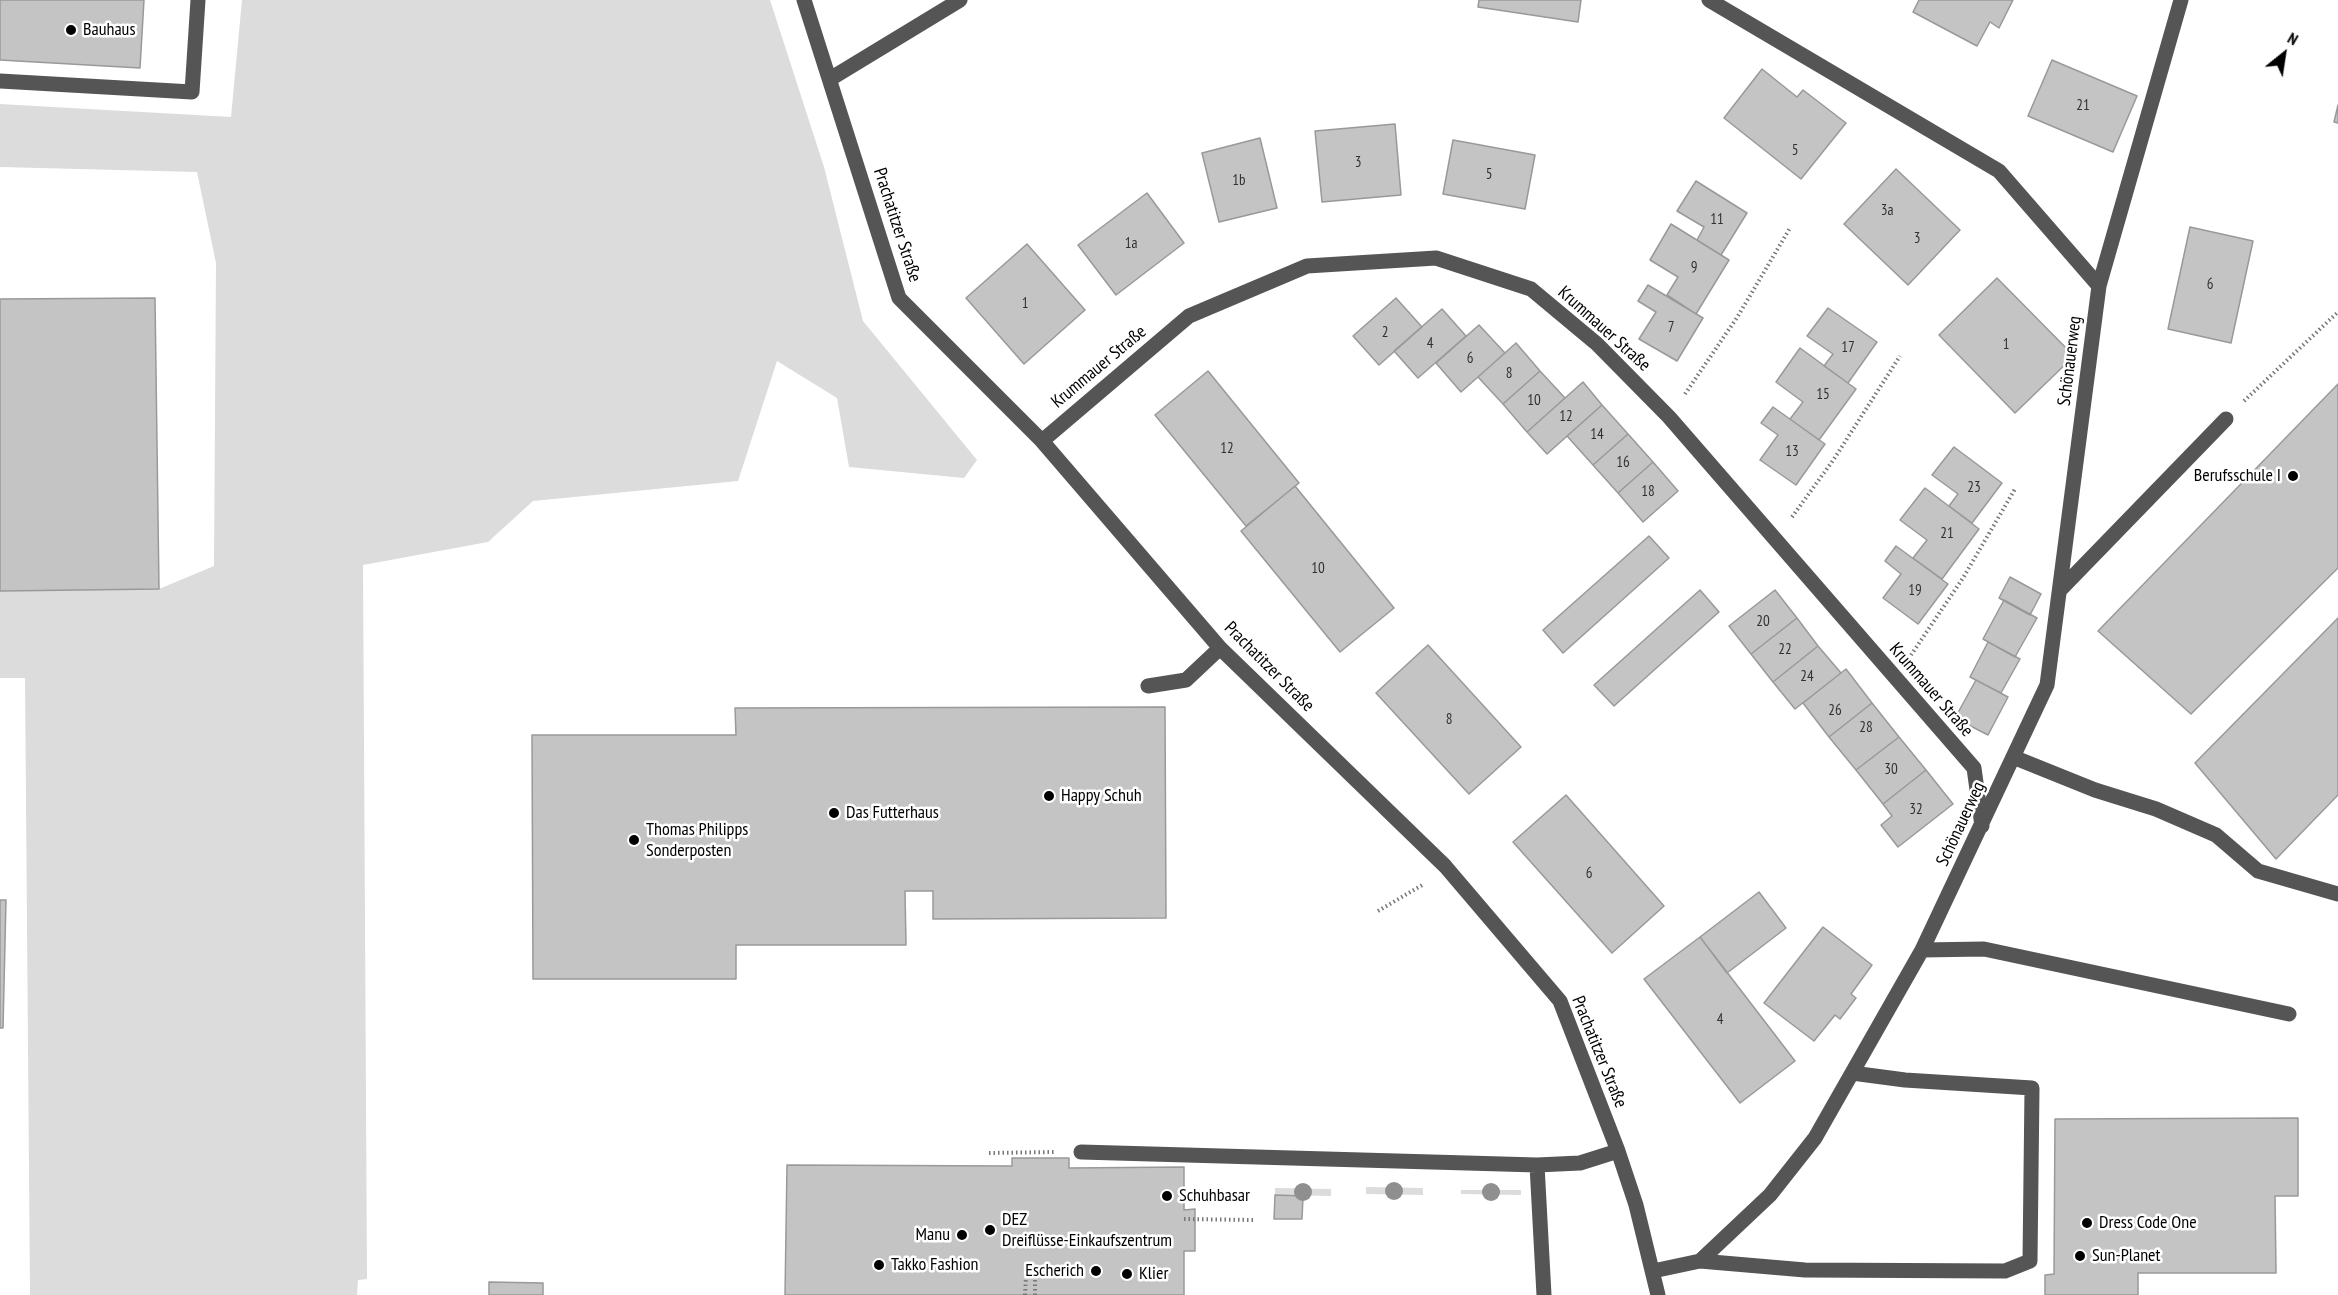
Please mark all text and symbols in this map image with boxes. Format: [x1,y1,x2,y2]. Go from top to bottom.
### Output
place label: Bauhaus [83,19,136,41]
marker: Bauhaus [64,23,78,37]
north arrow [2254,24,2314,84]
text: N [2284,28,2302,49]
house number: 21 [2076,97,2090,115]
house number: 5 [1792,142,1798,160]
house number: 3 [1355,154,1361,172]
street label: Prachatitzer Straße [868,165,926,285]
house number: 5 [1486,166,1492,184]
house number: 1b [1232,172,1246,190]
house number: 3a [1881,202,1893,220]
house number: 11 [1710,211,1724,229]
house number: 3 [1914,230,1920,248]
house number: 1a [1125,235,1137,253]
house number: 9 [1691,259,1697,277]
house number: 6 [2207,276,2213,294]
street label: Krummauer Straße [1553,282,1655,376]
house number: 1 [1022,295,1028,313]
street label: Schönauerweg [2054,315,2086,407]
house number: 7 [1668,319,1674,337]
street label: Krummauer Straße [1047,321,1151,413]
house number: 2 [1382,324,1388,342]
house number: 4 [1427,335,1433,353]
house number: 1 [2003,336,2009,354]
house number: 17 [1841,339,1855,357]
house number: 6 [1467,350,1473,368]
house number: 8 [1506,365,1512,383]
house number: 15 [1816,386,1830,404]
house number: 10 [1527,392,1541,410]
house number: 12 [1559,408,1573,426]
house number: 14 [1590,426,1604,444]
house number: 12 [1220,440,1234,458]
house number: 13 [1785,443,1799,461]
house number: 16 [1616,454,1630,472]
place label: Berufsschule I [2194,465,2281,487]
marker: Berufsschule I [2286,469,2300,483]
house number: 23 [1967,479,1981,497]
house number: 18 [1641,483,1655,501]
house number: 21 [1940,525,1954,543]
house number: 10 [1311,560,1325,578]
house number: 19 [1908,582,1922,600]
house number: 20 [1756,613,1770,631]
street label: Prachatitzer Straße [1219,617,1319,717]
street label: Krummauer Straße [1885,639,1977,741]
house number: 22 [1778,641,1792,659]
house number: 24 [1800,668,1814,686]
house number: 26 [1828,702,1842,720]
house number: 8 [1446,711,1452,729]
house number: 28 [1859,719,1873,737]
house number: 30 [1884,761,1898,779]
street label: Schönauerweg [1932,778,1990,870]
place label: Happy Schuh [1061,785,1142,807]
marker: Happy Schuh [1042,789,1056,803]
house number: 32 [1909,801,1923,819]
place label: Das Futterhaus [846,802,939,824]
marker: Das Futterhaus [827,806,841,820]
place label: Thomas Philipps Sonderposten [646,819,748,862]
marker: Thomas Philipps Sonderposten [627,833,641,847]
house number: 6 [1586,865,1592,883]
street label: Prachatitzer Straße [1567,993,1631,1111]
house number: 4 [1717,1011,1723,1029]
place label: Schuhbasar [1179,1185,1250,1207]
marker: Schuhbasar [1160,1189,1174,1203]
place label: DEZ Dreiflüsse-Einkaufszentrum [1002,1209,1172,1252]
place label: Dress Code One [2099,1212,2197,1234]
marker: Dress Code One [2080,1216,2094,1230]
marker: DEZ Dreiflüsse-Einkaufszentrum [983,1223,997,1237]
place label: Manu [916,1224,950,1246]
marker: Manu [955,1228,969,1242]
place label: Sun-Planet [2092,1245,2160,1267]
marker: Sun-Planet [2073,1249,2087,1263]
place label: Takko Fashion [891,1254,978,1276]
marker: Takko Fashion [872,1258,886,1272]
place label: Escherich [1025,1260,1084,1282]
place label: Klier [1139,1263,1168,1285]
marker: Escherich [1089,1264,1103,1278]
marker: Klier [1120,1267,1134,1281]

